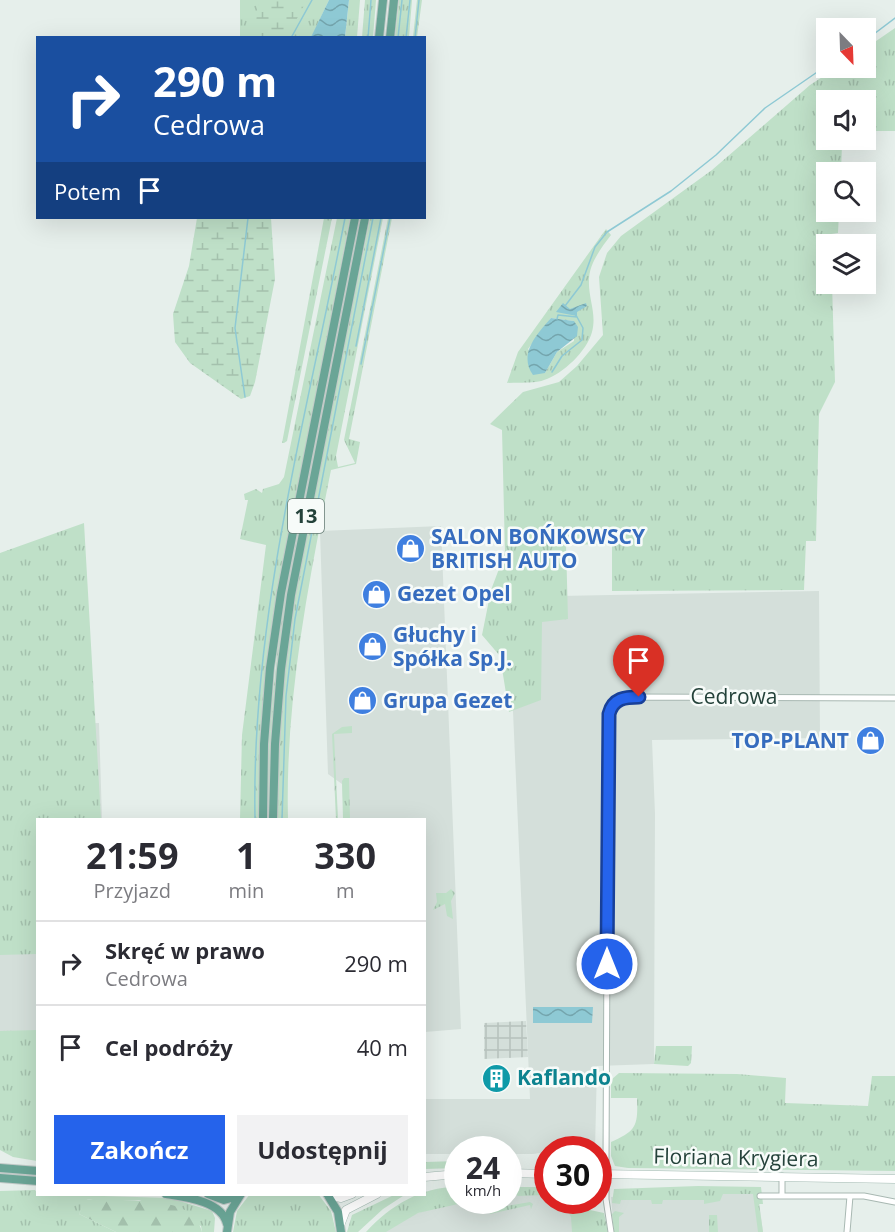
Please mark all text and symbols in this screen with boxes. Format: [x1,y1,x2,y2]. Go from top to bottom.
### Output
north arrow [816,18,876,78]
map controls [816,18,876,294]
text: 290 m [153,52,277,109]
icon: right [54,60,132,138]
button: sound [816,90,876,150]
text: Cedrowa [153,106,265,143]
button: search [816,162,876,222]
icon: arrive [133,174,166,207]
text: Potem [54,176,121,206]
button: layers [816,234,876,294]
road number: 13 [288,499,324,533]
place label: SALON BOŃKOWSCY BRITISH AUTO [431,522,646,574]
shop icon: SALON BOŃKOWSCY BRITISH AUTO [394,533,426,565]
shop icon: Gezet Opel [360,578,392,610]
place label: Gezet Opel [397,579,511,607]
place label: Głuchy i Spółka Sp.J. [393,620,512,672]
shop icon: Głuchy i Spółka Sp.J. [356,631,388,663]
pin [613,635,664,697]
icon: arrive [622,644,655,677]
street label: Cedrowa [690,682,778,710]
shop icon: Grupa Gezet [346,685,378,717]
place label: Grupa Gezet [383,686,512,714]
shop icon: TOP-PLANT [854,725,886,757]
place label: TOP-PLANT [731,726,849,754]
text: 21:59 [86,831,179,880]
text: 1 [236,831,257,880]
text: 330 [314,831,376,880]
text: Przyjazd [94,877,171,904]
text: min [228,877,264,904]
text: m [336,877,354,904]
position arrow [575,932,639,996]
text: Skręć w prawo [105,935,265,965]
icon: right [54,947,87,980]
text: 290 m [344,948,408,978]
text: Cedrowa [105,965,188,992]
icon: arrive [54,1031,87,1064]
text: Cel podróży [105,1032,233,1062]
text: 40 m [357,1032,408,1062]
building icon: Kaflando [480,1062,512,1094]
place label: Kaflando [517,1063,611,1091]
button: Zakończ [54,1115,225,1184]
button: Udostępnij [237,1115,408,1184]
speed limit sign: 30 [534,1136,612,1214]
street label: Floriana Krygiera [653,1142,819,1172]
text: 24 [466,1147,500,1188]
text: km/h [465,1180,501,1200]

